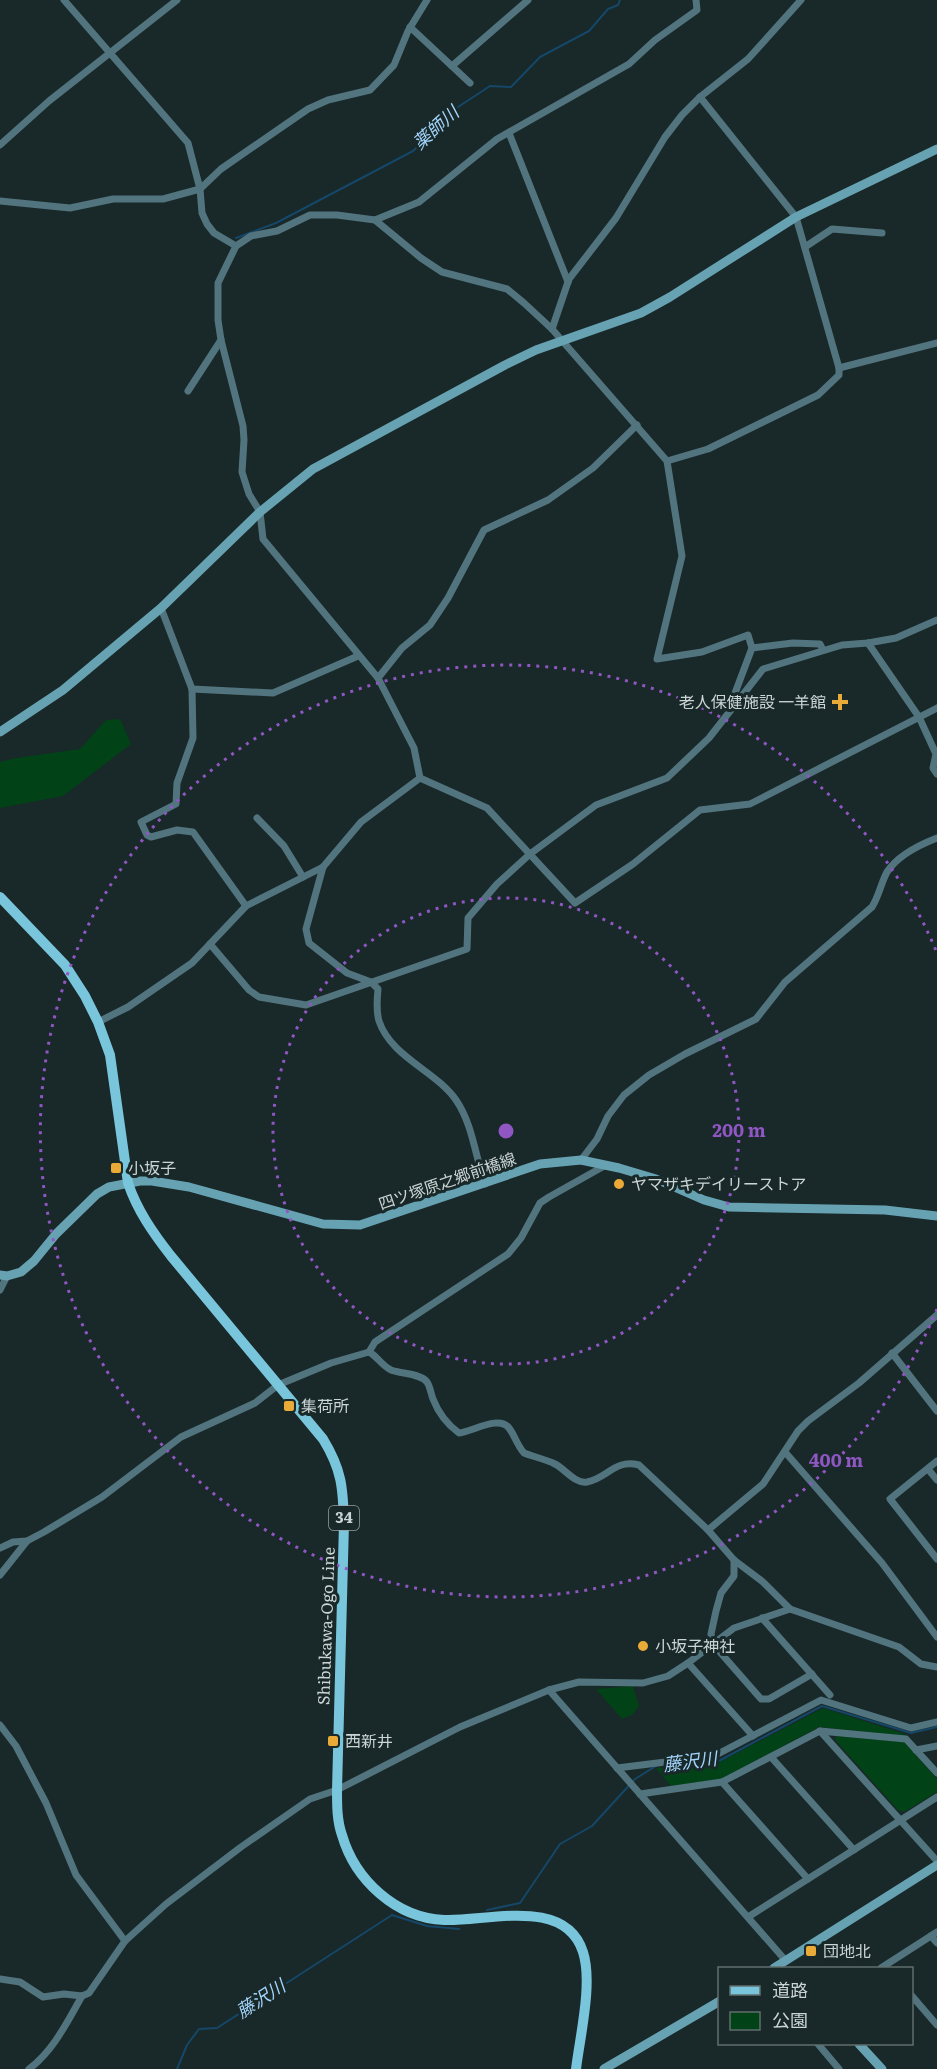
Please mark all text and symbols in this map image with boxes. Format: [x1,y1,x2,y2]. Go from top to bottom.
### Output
water label: 薬師川 [406,97,466,155]
place label: 老人保健施設 一羊館 [679,689,826,713]
marker: 老人保健施設 一羊館 [831,693,849,711]
text: 200 m [712,1116,766,1143]
centre of rings [496,1121,516,1141]
street label: 四ツ塚原之郷前橋線 [375,1145,519,1215]
place label: 小坂子 [128,1155,176,1179]
marker: 小坂子 [109,1161,123,1175]
place label: ヤマザキデイリーストア [631,1171,806,1195]
marker: ヤマザキデイリーストア [612,1177,626,1191]
place label: 集荷所 [301,1393,349,1417]
marker: 集荷所 [282,1399,296,1413]
text: 400 m [809,1446,863,1473]
road number: 34 [329,1506,359,1530]
street label: Shibukawa-Ogo Line [310,1546,340,1705]
place label: 小坂子神社 [655,1633,735,1657]
marker: 小坂子神社 [636,1639,650,1653]
place label: 西新井 [345,1728,393,1752]
marker: 西新井 [326,1734,340,1748]
water label: 藤沢川 [661,1744,720,1777]
place label: 団地北 [823,1938,871,1962]
marker: 団地北 [804,1944,818,1958]
legend [718,1967,913,2045]
water label: 藤沢川 [230,1971,292,2024]
text: 道路 [772,1976,808,2003]
text: 公園 [772,2006,808,2033]

